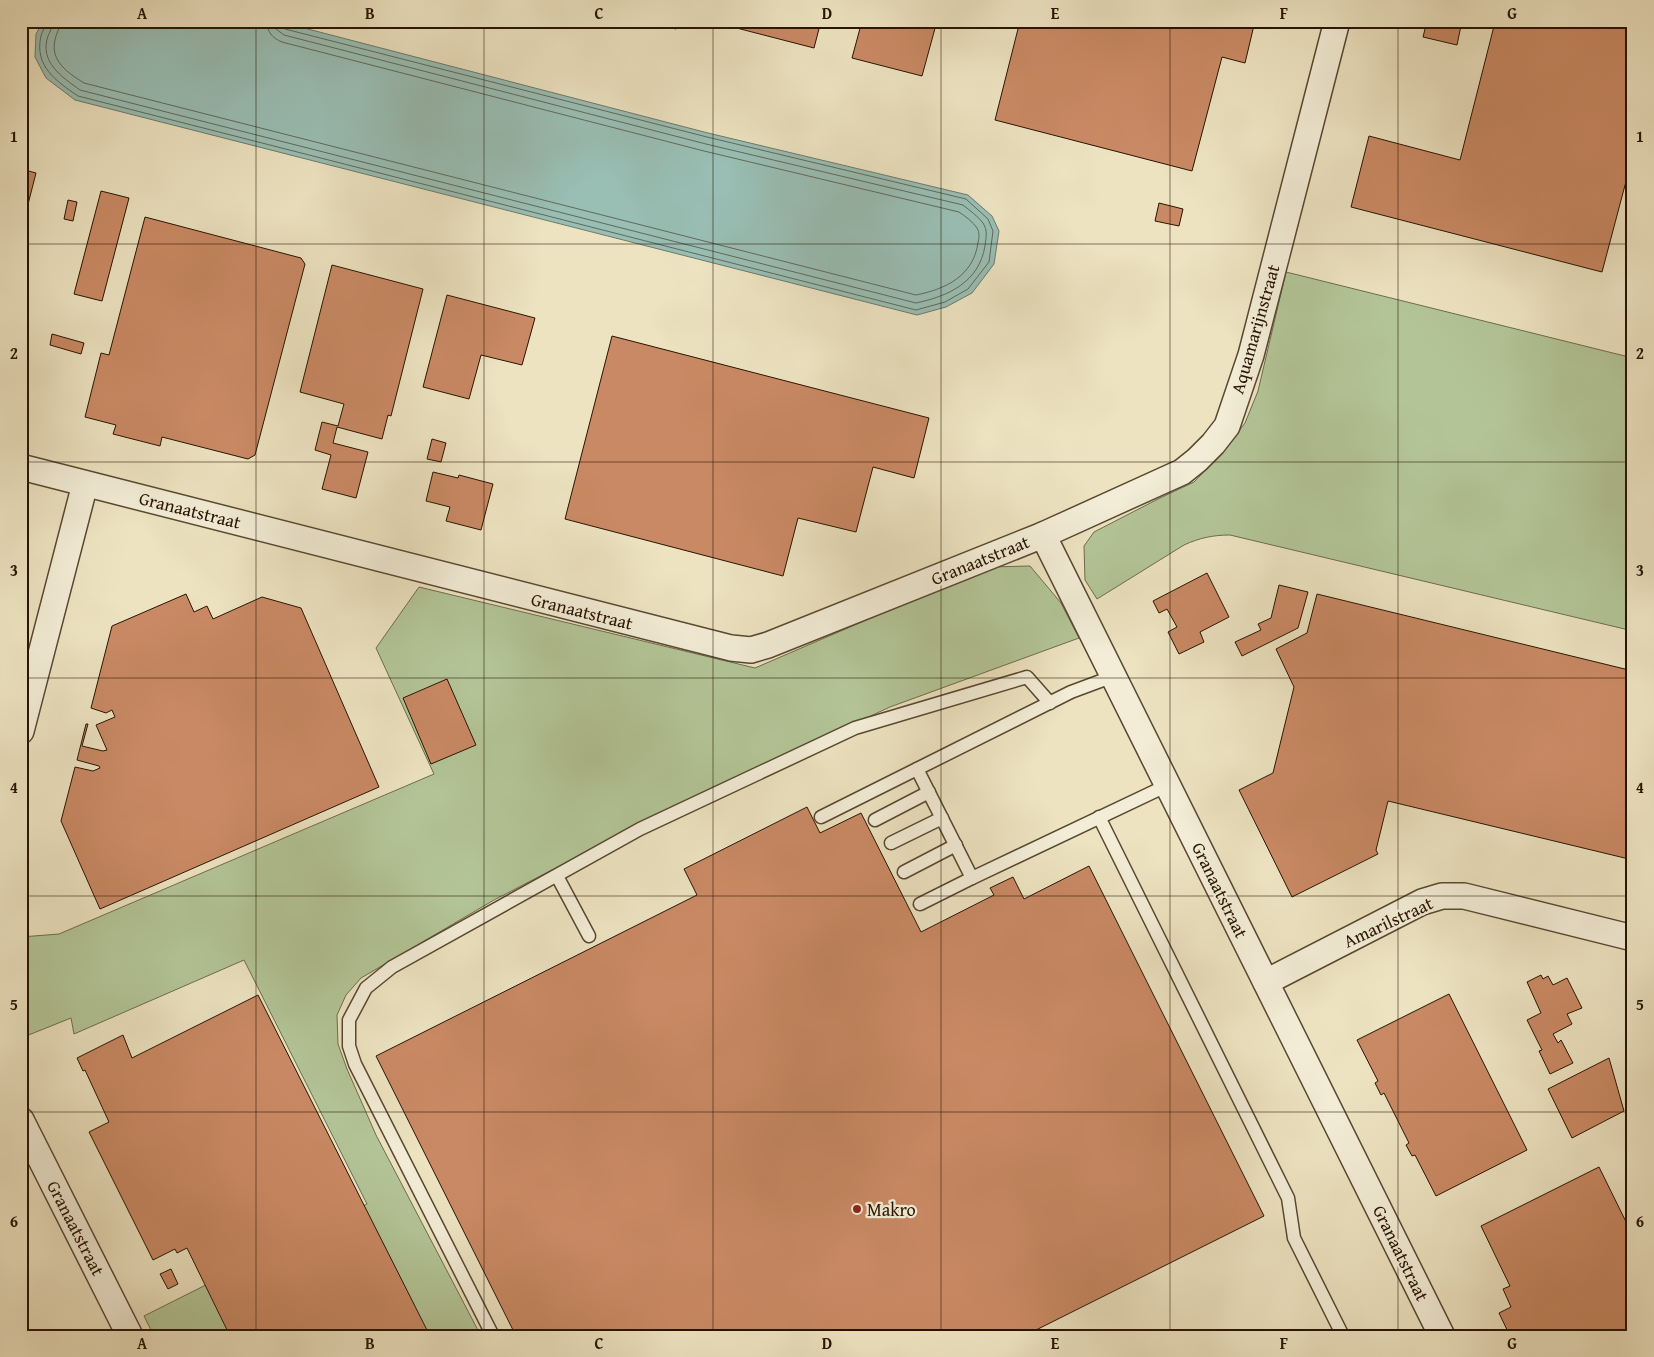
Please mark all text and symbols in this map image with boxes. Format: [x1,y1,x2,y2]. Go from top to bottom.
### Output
text: A [137,1,148,25]
text: B [365,1,375,25]
text: C [594,1,604,25]
text: D [822,1,832,25]
text: E [1051,1,1060,25]
text: F [1280,1,1288,25]
text: G [1507,1,1517,25]
text: 1 [10,124,18,148]
text: 1 [1636,124,1644,148]
street label: Aquamarijnstraat [1224,261,1287,397]
text: 2 [10,341,18,365]
text: 2 [1636,341,1644,365]
street label: Granaatstraat [136,484,244,536]
street label: Granaatstraat [927,528,1034,592]
text: 3 [10,558,18,582]
text: 3 [1636,558,1644,582]
street label: Granaatstraat [528,585,636,637]
text: 4 [10,775,18,799]
text: 4 [1636,775,1644,799]
street label: Granaatstraat [1185,837,1255,943]
street label: Amarilstraat [1339,889,1438,954]
text: 5 [10,992,18,1016]
text: 5 [1636,992,1644,1016]
street label: Granaatstraat [40,1176,112,1281]
place label: Makro [867,1196,916,1223]
street label: Granaatstraat [1366,1200,1436,1306]
marker: Makro [851,1203,863,1215]
text: 6 [10,1209,18,1233]
text: 6 [1636,1209,1644,1233]
text: A [137,1331,148,1355]
text: B [365,1331,375,1355]
text: C [594,1331,604,1355]
text: D [822,1331,832,1355]
text: E [1051,1331,1060,1355]
text: F [1280,1331,1288,1355]
text: G [1507,1331,1517,1355]

